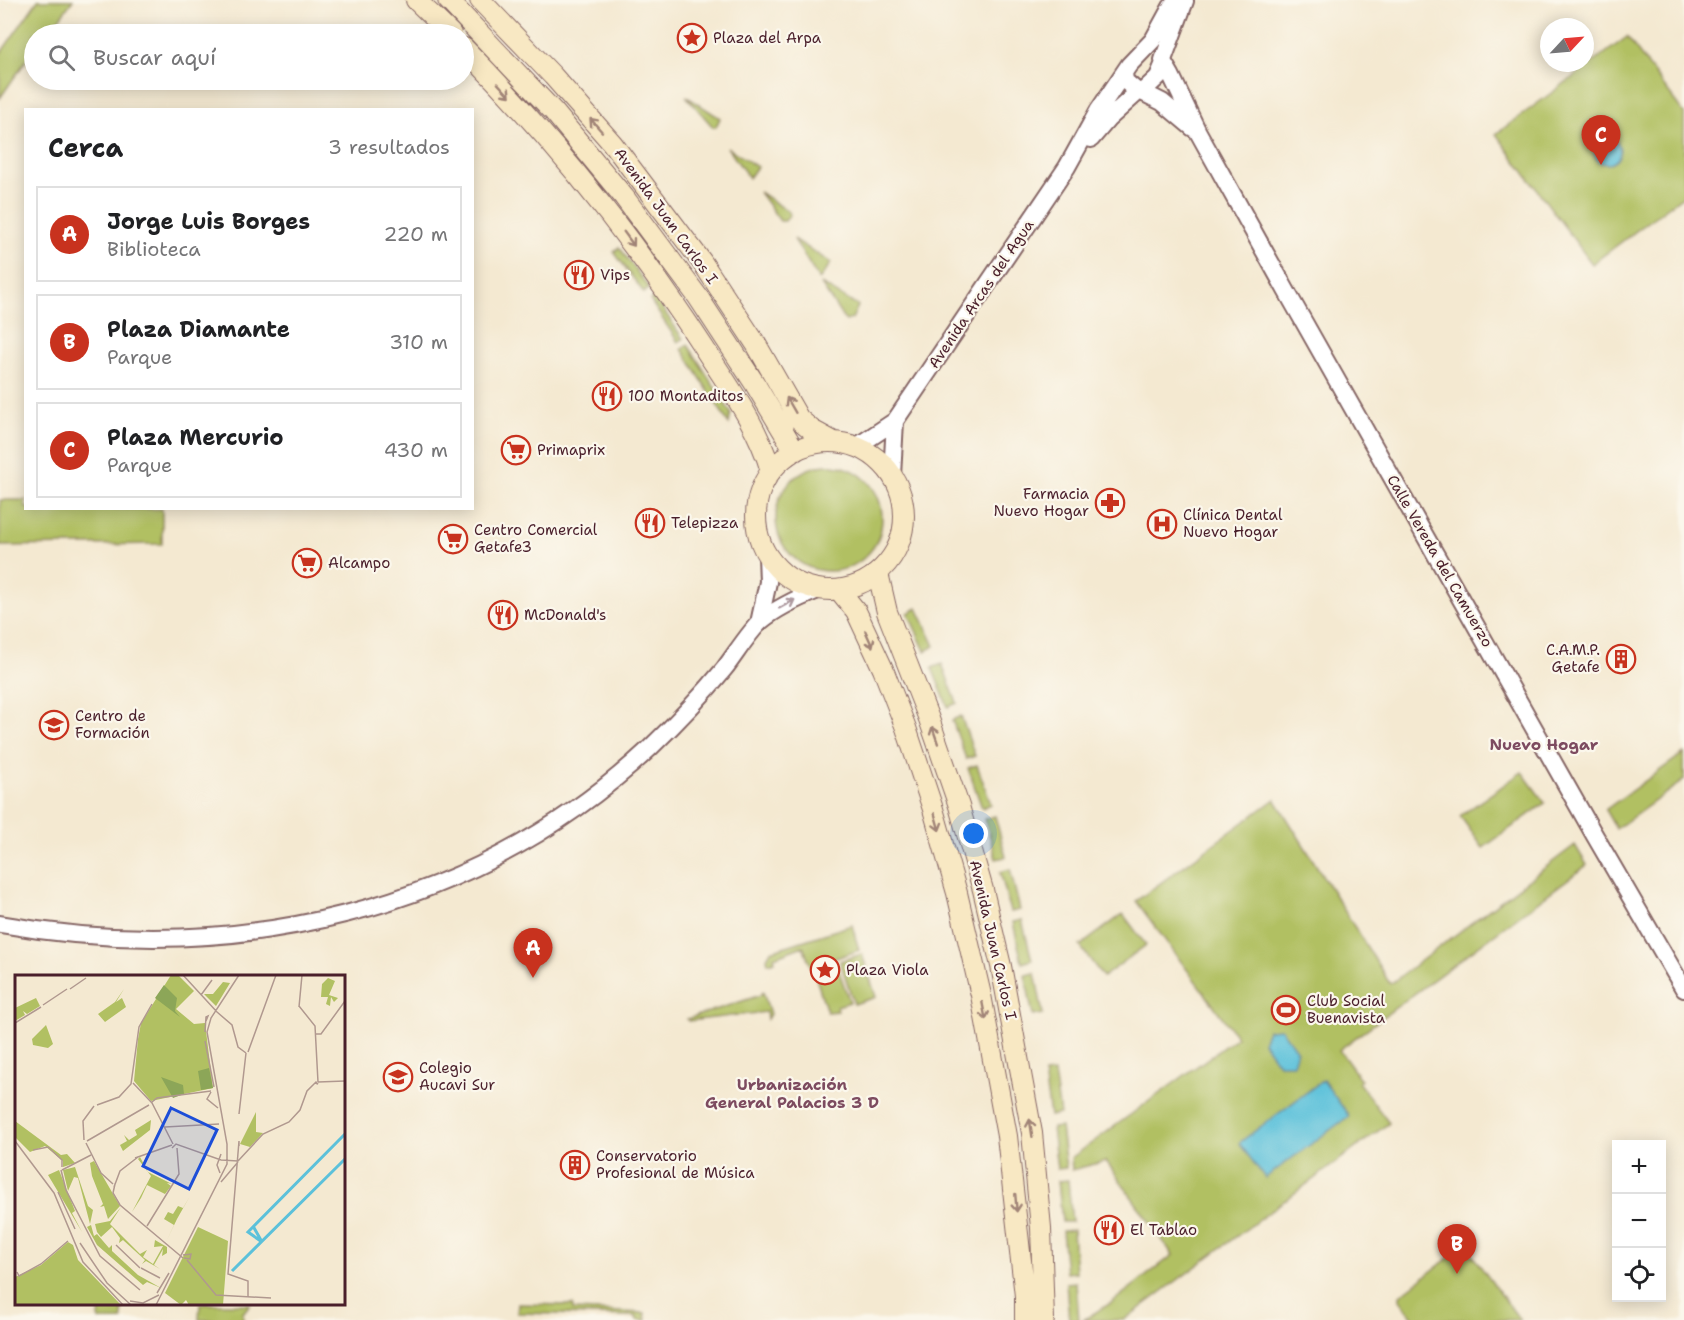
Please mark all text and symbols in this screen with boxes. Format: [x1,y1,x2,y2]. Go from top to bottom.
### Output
north arrow [1540,18,1594,72]
place icon: Plaza del Arpa [676,22,708,54]
search box [24,24,474,90]
place label: Plaza del Arpa [713,28,822,48]
icon: search [45,41,78,74]
text: Buscar aquí [93,43,216,72]
one-way arrow [497,82,511,97]
pin: C [1582,116,1620,165]
one-way arrow [589,118,603,133]
text: Cerca [48,130,123,165]
text: 3 resultados [328,134,450,160]
street label: Avenida Juan Carlos I [610,144,722,288]
text: Jorge Luis Borges [107,207,310,236]
street label: Avenida Arcas del Agua [924,215,1039,372]
text: A [62,221,77,247]
text: 220 m [384,221,448,247]
one-way arrow [623,231,635,247]
text: Biblioteca [107,236,201,262]
restaurant icon: Vips [563,259,595,291]
place label: Vips [600,265,630,285]
text: Plaza Diamante [107,315,290,344]
text: B [63,329,76,355]
text: 310 m [389,329,448,355]
text: Parque [107,344,172,370]
restaurant icon: 100 Montaditos [591,380,623,412]
place label: 100 Montaditos [628,386,744,406]
one-way arrow [785,397,797,414]
text: Plaza Mercurio [107,423,284,452]
supermarket icon: Primaprix [500,434,532,466]
text: C [63,437,76,463]
text: 430 m [384,437,448,463]
place label: Primaprix [537,440,605,460]
text: Parque [107,452,172,478]
street label: Calle Vereda del Camuerzo [1382,471,1498,651]
place label: Farmacia Nuevo Hogar [994,484,1090,521]
pharmacy icon: Farmacia Nuevo Hogar [1094,487,1126,519]
place label: Clínica Dental Nuevo Hogar [1183,505,1283,542]
restaurant icon: Telepizza [634,507,666,539]
hospital icon: Clínica Dental Nuevo Hogar [1146,508,1178,540]
place label: Telepizza [671,513,739,533]
place label: Centro Comercial Getafe3 [474,520,598,557]
supermarket icon: Centro Comercial Getafe3 [437,523,469,555]
supermarket icon: Alcampo [291,547,323,579]
place label: Alcampo [328,553,390,573]
one-way arrow [778,598,795,610]
restaurant icon: McDonald's [487,599,519,631]
place label: McDonald's [524,605,606,625]
one-way arrow [864,630,876,648]
place label: C.A.M.P. Getafe [1546,640,1600,677]
building icon: C.A.M.P. Getafe [1605,643,1637,675]
place label: Centro de Formación [75,706,150,743]
school or university icon: Centro de Formación [38,709,70,741]
one-way arrow [928,726,939,745]
district label: Nuevo Hogar [1490,734,1599,755]
one-way arrow [932,812,943,831]
your location [959,819,988,848]
street label: Avenida Juan Carlos I [965,858,1021,1022]
pin: A [514,928,552,978]
place icon: Plaza Viola [809,954,841,986]
place label: Plaza Viola [846,960,929,980]
inset map [15,975,345,1305]
place label: Club Social Buenavista [1307,991,1386,1028]
sports icon: Club Social Buenavista [1270,994,1302,1026]
one-way arrow [979,1001,990,1020]
place label: Colegio Aucavi Sur [419,1058,495,1095]
school or university icon: Colegio Aucavi Sur [382,1061,414,1093]
district label: Urbanización General Palacios 3 D [705,1074,879,1113]
one-way arrow [1025,1118,1036,1138]
map controls [1612,1140,1666,1302]
button: + [1612,1140,1666,1194]
place label: Conservatorio Profesional de Música [596,1146,755,1183]
building icon: Conservatorio Profesional de Música [559,1149,591,1181]
one-way arrow [1011,1193,1022,1213]
button: − [1612,1194,1666,1248]
restaurant icon: El Tablao [1093,1214,1125,1246]
place label: El Tablao [1130,1220,1197,1240]
pin: B [1438,1224,1476,1274]
button: locate [1612,1248,1666,1302]

